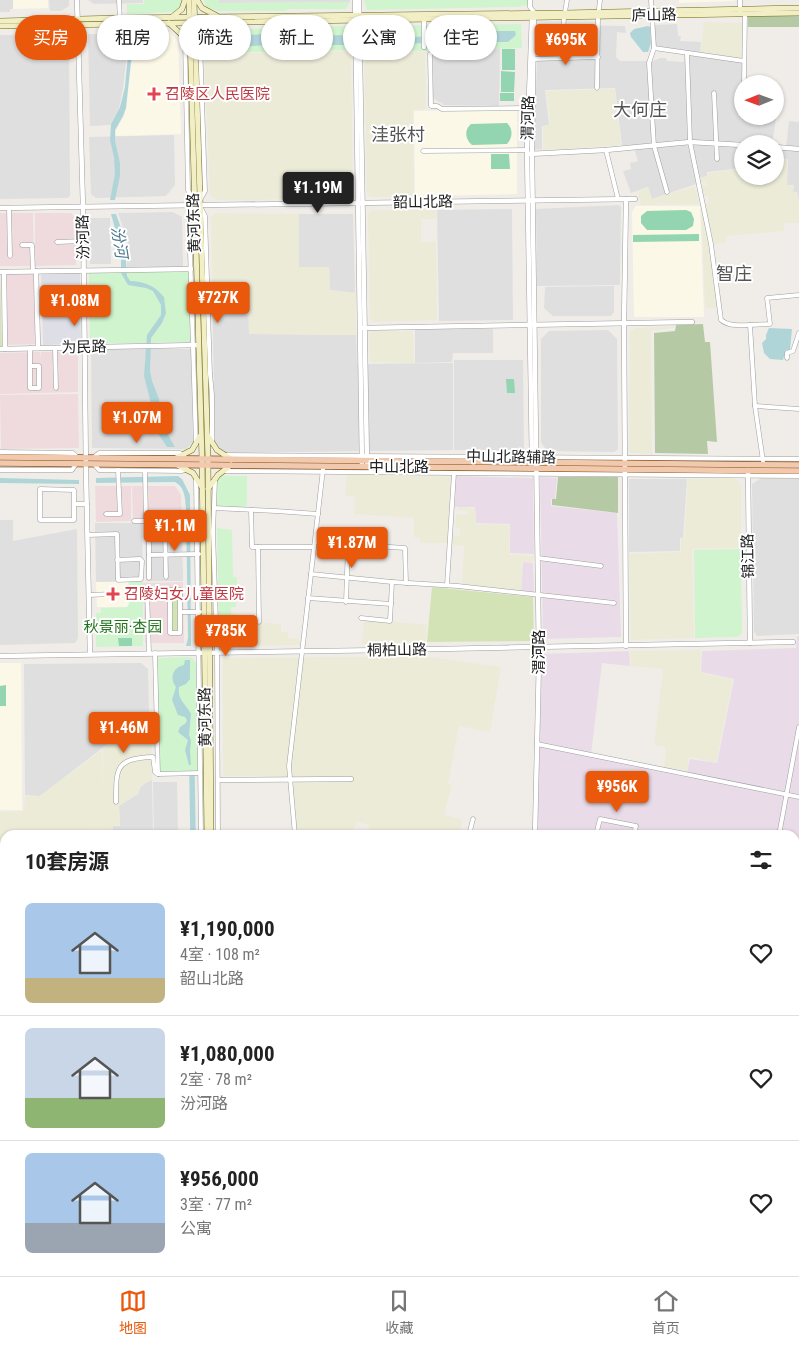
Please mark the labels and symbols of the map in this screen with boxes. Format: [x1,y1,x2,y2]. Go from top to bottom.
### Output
street label: 庐山路 [631,6,677,24]
pin: ¥695K [531,23,601,66]
north arrow [734,75,784,125]
place label: 召陵区人民医院 [165,85,270,103]
marker: 召陵区人民医院 [147,87,161,101]
street label: 渭河路 [519,95,537,141]
district label: 大何庄 [613,99,667,120]
district label: 洼张村 [371,124,425,145]
pin: ¥1.19M [277,172,359,214]
street label: 韶山北路 [393,192,453,212]
street label: 黄河东路 [184,193,204,253]
street label: 汾河路 [74,214,92,260]
water label: 汾河 [108,225,132,262]
district label: 智庄 [716,263,752,284]
pin: ¥727K [183,282,253,324]
pin: ¥1.08M [34,284,116,327]
street label: 为民路 [61,338,107,356]
pin: ¥1.07M [96,402,178,444]
street label: 中山北路辅路 [466,447,556,467]
street label: 中山北路 [369,458,429,476]
pin: ¥1.1M [140,510,210,552]
pin: ¥1.87M [311,526,393,569]
street label: 锦江路 [739,533,757,579]
place label: 召陵妇女儿童医院 [124,585,244,603]
marker: 召陵妇女儿童医院 [106,587,120,601]
pin: ¥785K [191,614,261,657]
park label: 秋景丽·杏园 [84,618,162,636]
street label: 渭河路 [530,629,548,675]
street label: 桐柏山路 [367,640,427,660]
street label: 黄河东路 [195,687,215,747]
pin: ¥1.46M [83,712,165,754]
pin: ¥956K [582,770,652,813]

